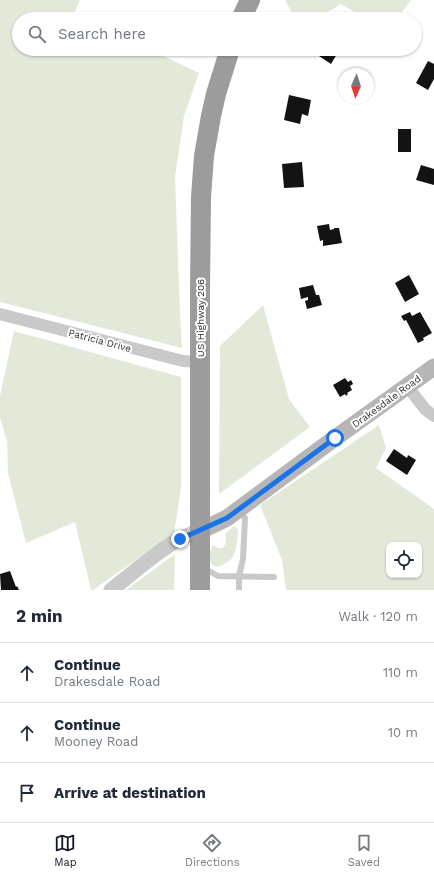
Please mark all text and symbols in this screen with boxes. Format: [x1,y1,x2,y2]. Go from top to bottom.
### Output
search box [12,12,422,56]
icon: search [26,23,48,45]
text: Search here [58,25,146,43]
north arrow [338,68,374,104]
street label: US Highway 206 [195,279,206,357]
street label: Patricia Drive [67,327,133,354]
street label: Drakesdale Road [350,373,423,430]
route start [326,429,344,447]
route end [171,530,189,548]
map controls [386,542,422,578]
button: locate [386,542,422,578]
text: 2 min [16,606,62,626]
text: Walk · 120 m [339,609,418,624]
text: Continue [54,656,121,674]
icon: ahead [16,662,38,684]
text: 110 m [383,665,418,680]
text: Drakesdale Road [54,674,160,689]
text: Continue [54,716,121,734]
icon: ahead [16,722,38,744]
text: 10 m [388,725,418,740]
text: Mooney Road [54,734,138,749]
icon: arrive [16,782,38,804]
text: Arrive at destination [54,784,206,802]
tab: Map [54,832,77,869]
tab: Directions [185,832,239,869]
tab: Saved [348,832,380,869]

